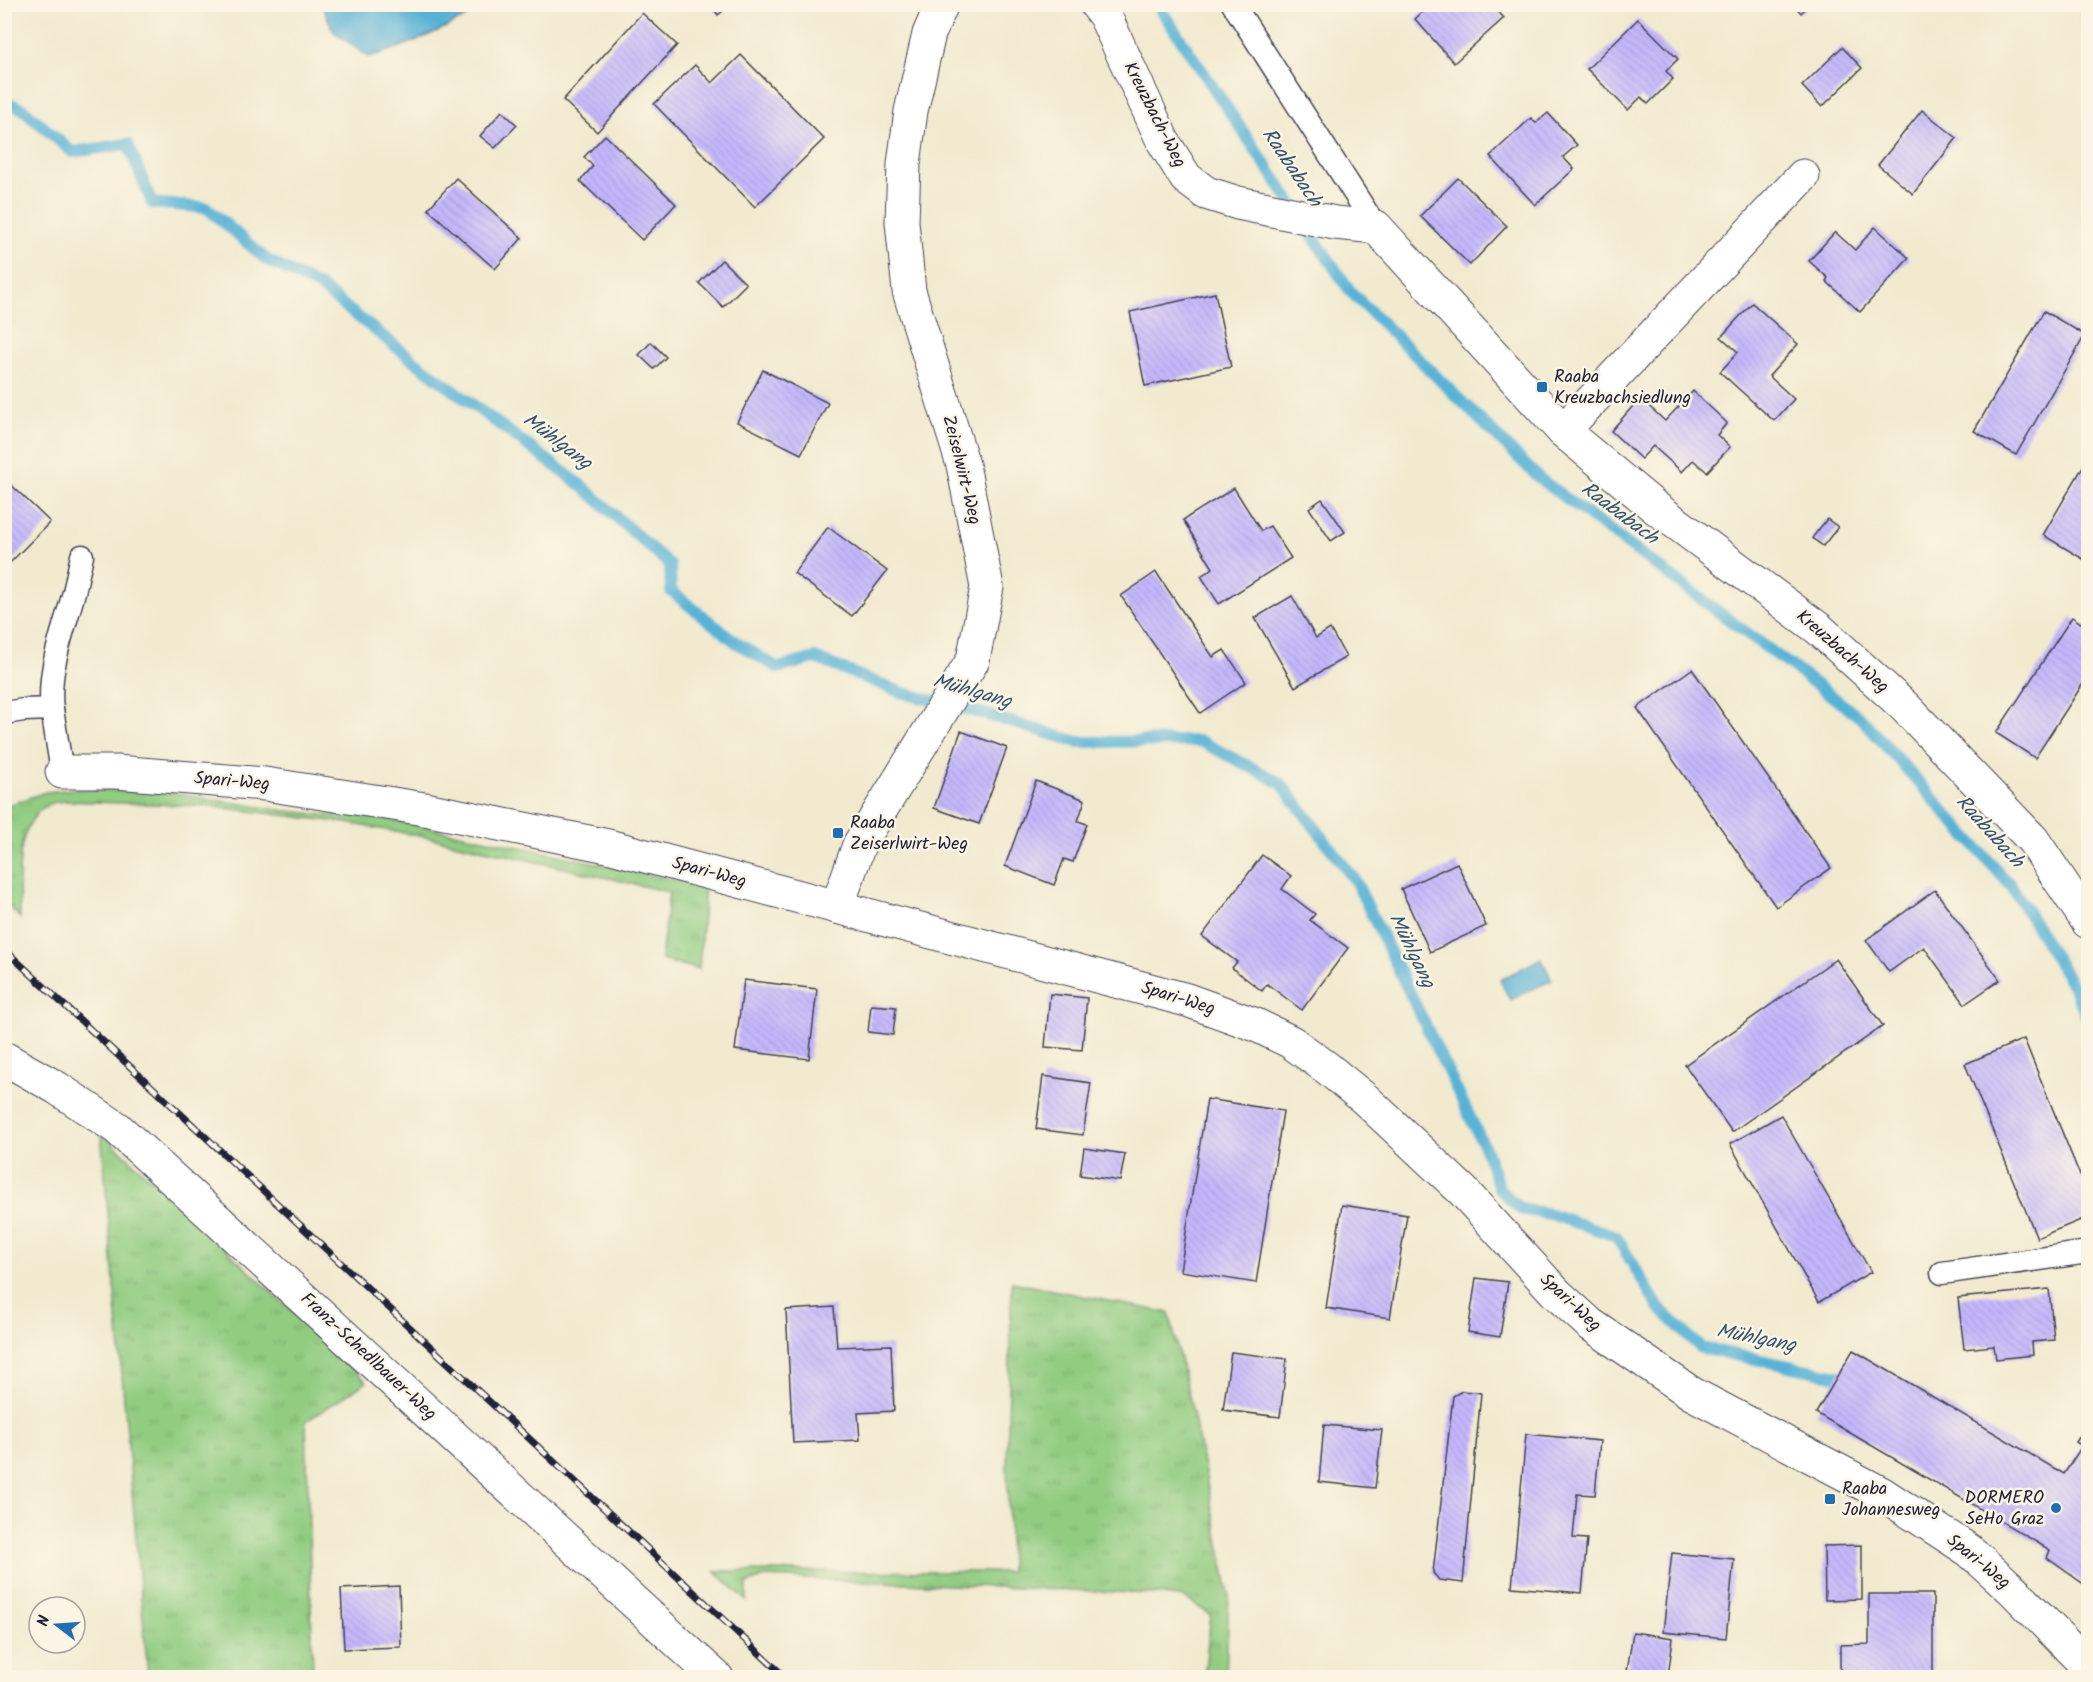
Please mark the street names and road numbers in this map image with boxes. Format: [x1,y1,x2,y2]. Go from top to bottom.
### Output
street label: Kreuzbach-Weg [1115,57,1193,173]
street label: Zeiselwirt-Weg [933,412,989,528]
street label: Kreuzbach-Weg [1789,603,1895,701]
street label: Spari-Weg [193,764,271,800]
street label: Spari-Weg [669,849,749,897]
street label: Spari-Weg [1137,974,1219,1024]
street label: Spari-Weg [1532,1267,1608,1339]
street label: Franz-Schedlbauer-Weg [293,1286,443,1428]
street label: Spari-Weg [1939,1527,2017,1597]

